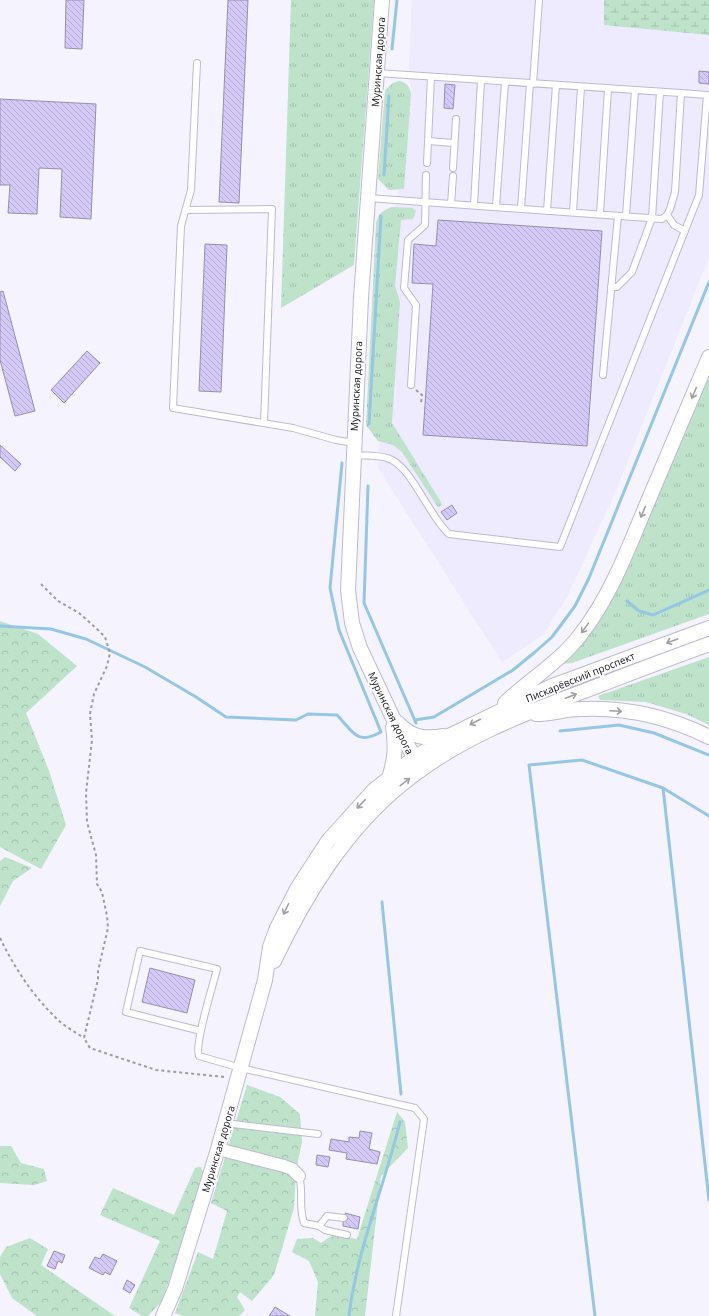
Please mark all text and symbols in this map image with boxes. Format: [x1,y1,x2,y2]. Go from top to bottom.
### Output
street label: Муринская дорога [368,17,388,107]
street label: Муринская дорога [347,341,365,431]
one-way arrow [690,386,697,398]
one-way arrow [639,506,646,518]
one-way arrow [581,623,589,634]
one-way arrow [667,638,679,646]
street label: Пискарёвский проспект [523,649,637,705]
street label: Муринская дорога [365,669,417,757]
one-way arrow [564,691,576,699]
one-way arrow [609,707,622,714]
one-way arrow [469,719,481,727]
one-way arrow [399,778,410,787]
one-way arrow [356,799,365,809]
one-way arrow [282,903,289,915]
street label: Муринская дорога [198,1104,238,1194]

